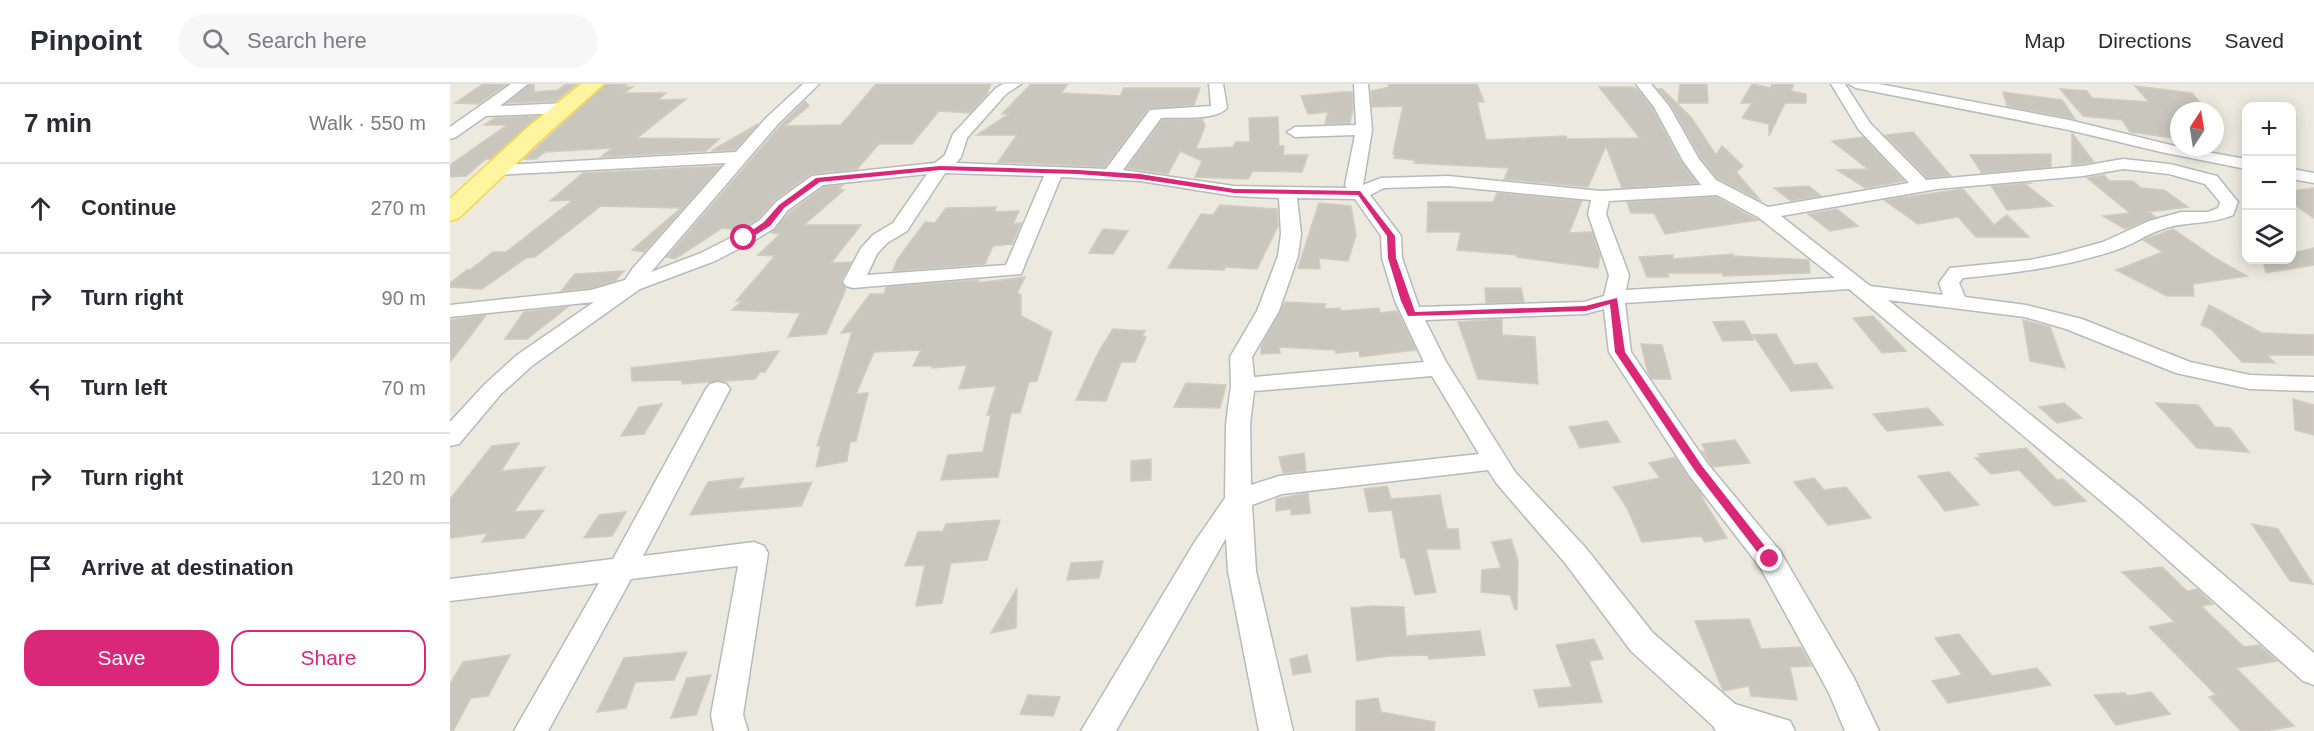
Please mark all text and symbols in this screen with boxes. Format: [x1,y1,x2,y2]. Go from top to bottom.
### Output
search box [178,14,598,68]
text: Pinpoint [30,25,142,56]
icon: search [199,25,232,58]
text: Search here [247,28,367,53]
text: Map [2024,29,2065,52]
text: Directions [2098,29,2191,52]
text: Saved [2224,29,2284,52]
north arrow [2170,102,2224,156]
map controls [2242,102,2296,264]
button: + [2242,102,2296,156]
text: 7 min [24,108,92,138]
text: Walk · 550 m [309,112,426,134]
button: − [2242,156,2296,210]
icon: ahead [24,192,57,225]
text: Continue [81,195,176,220]
text: 270 m [370,197,426,219]
button: layers [2242,210,2296,264]
route start [730,224,756,250]
icon: right [24,282,57,315]
text: Turn right [81,285,183,310]
text: 90 m [382,287,426,309]
icon: left [24,372,57,405]
text: Turn left [81,375,167,400]
text: 70 m [382,377,426,399]
icon: right [24,462,57,495]
text: Turn right [81,465,183,490]
text: 120 m [370,467,426,489]
route end [1756,545,1782,571]
icon: arrive [24,552,57,585]
text: Arrive at destination [81,555,294,580]
button: Save [24,630,219,686]
button: Share [231,630,426,686]

